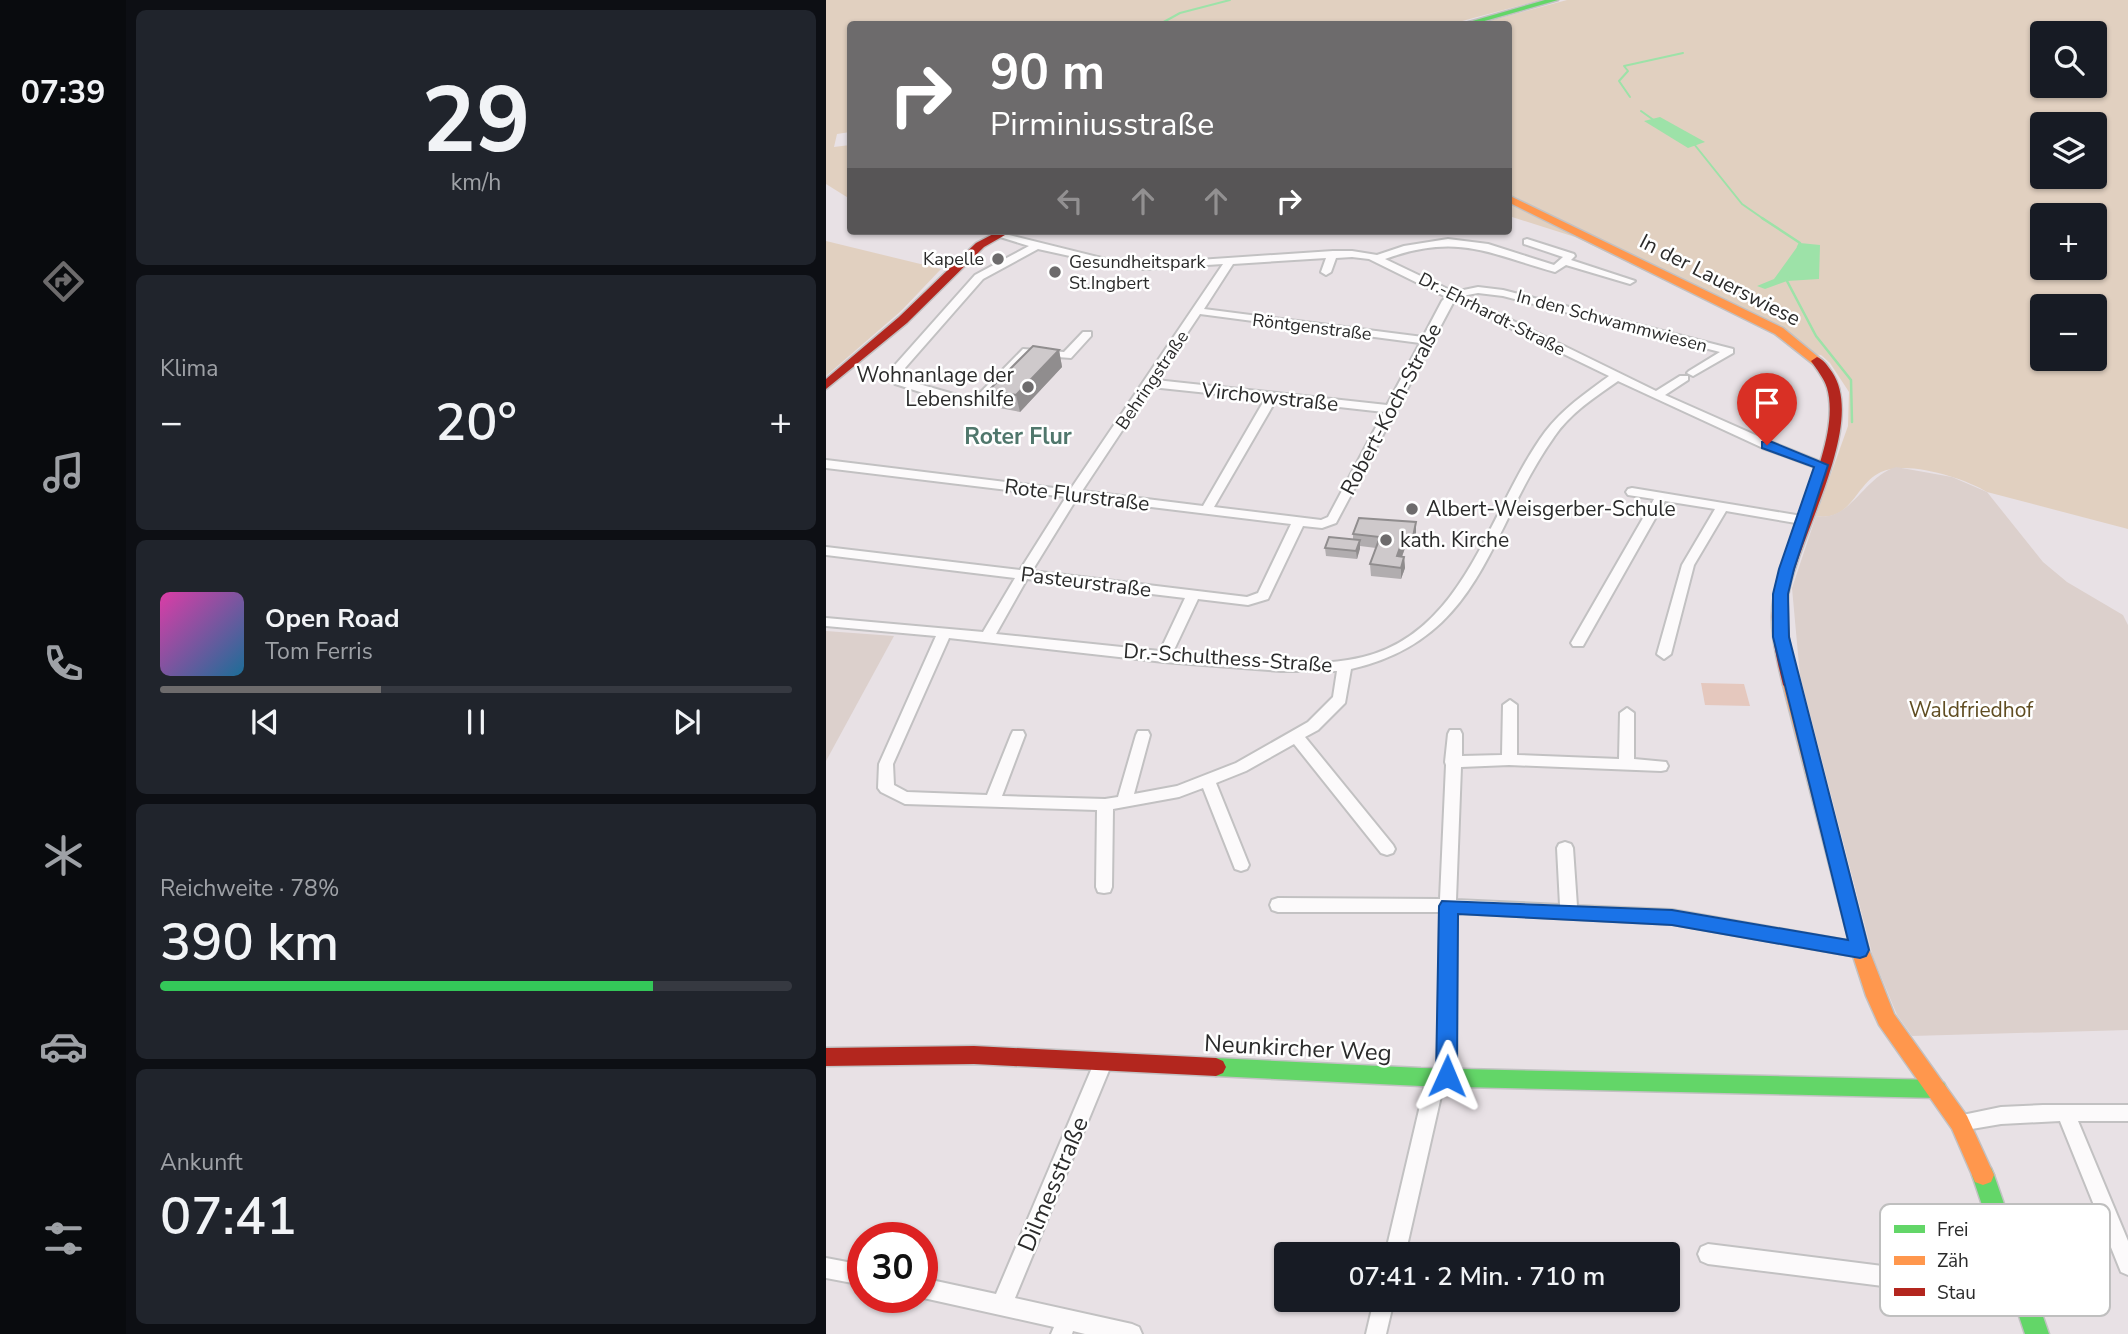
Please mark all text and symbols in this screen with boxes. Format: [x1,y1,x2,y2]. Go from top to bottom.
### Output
map controls [2030,21,2107,371]
button: search [2030,21,2107,98]
text: 90 m [990,39,1105,106]
icon: right [875,49,966,140]
text: 29 [421,59,531,183]
text: 07:39 [21,71,105,114]
text: Pirminiusstraße [990,103,1214,146]
button: layers [2030,112,2107,189]
text: km/h [451,167,501,198]
icon: left [1051,182,1089,220]
icon: ahead [1124,182,1162,220]
icon: ahead [1197,182,1235,220]
icon: right [1270,182,1308,220]
button: + [2030,203,2107,280]
street label: In der Lauerswiese [1635,227,1805,333]
place label: Kapelle [923,247,984,271]
place label: Gesundheitspark St.Ingbert [1069,250,1207,295]
marker: Kapelle [990,251,1006,267]
icon: directions [39,257,88,306]
marker: Gesundheitspark St.Ingbert [1047,264,1063,280]
street label: Dr.-Ehrhardt-Straße [1415,267,1569,361]
street label: In den Schwammwiesen [1514,284,1710,358]
button: − [2030,294,2107,371]
street label: Röntgenstraße [1251,308,1373,346]
street label: Robert-Koch-Straße [1334,318,1448,500]
street label: Behringstraße [1110,326,1194,434]
text: Klima [160,353,218,384]
place label: Wohnanlage der Lebenshilfe [856,361,1014,413]
pin [1737,373,1797,445]
street label: Virchowstraße [1199,376,1340,418]
marker: Wohnanlage der Lebenshilfe [1020,379,1036,395]
icon: arrive [1748,384,1786,422]
text: 20° [435,387,517,458]
text: − [160,397,183,448]
text: + [769,397,792,448]
district label: Roter Flur [964,421,1072,452]
icon: music [39,448,88,497]
street label: Rote Flurstraße [1003,472,1151,518]
place label: Albert-Weisgerber-Schule [1426,495,1676,523]
marker: Albert-Weisgerber-Schule [1404,501,1420,517]
place label: kath. Kirche [1400,526,1509,554]
marker: kath. Kirche [1378,532,1394,548]
street label: Pasteurstraße [1019,560,1153,604]
text: Open Road [265,601,400,636]
text: Tom Ferris [265,636,373,667]
street label: Dr.-Schulthess-Straße [1123,637,1333,679]
icon: phone [39,639,88,688]
park label: Waldfriedhof [1909,696,2034,724]
icon: previous [246,703,284,741]
icon: pause [457,703,495,741]
icon: next [668,703,706,741]
icon: climate [39,831,88,880]
text: Reichweite · 78% [160,873,339,904]
text: 390 km [160,907,339,978]
icon: car [39,1022,88,1071]
street label: Neunkircher Weg [1203,1027,1393,1069]
position arrow [1410,1039,1484,1113]
street label: Dilmesstraße [1010,1112,1096,1256]
text: Ankunft [160,1147,242,1178]
text: 07:41 [160,1181,297,1252]
legend [1880,1204,2110,1316]
icon: filters [39,1214,88,1263]
text: Frei [1937,1217,1968,1243]
speed limit sign: 30 [847,1222,938,1313]
text: Zäh [1937,1248,1969,1274]
text: 07:41 · 2 Min. · 710 m [1349,1259,1605,1294]
text: Stau [1937,1280,1976,1306]

